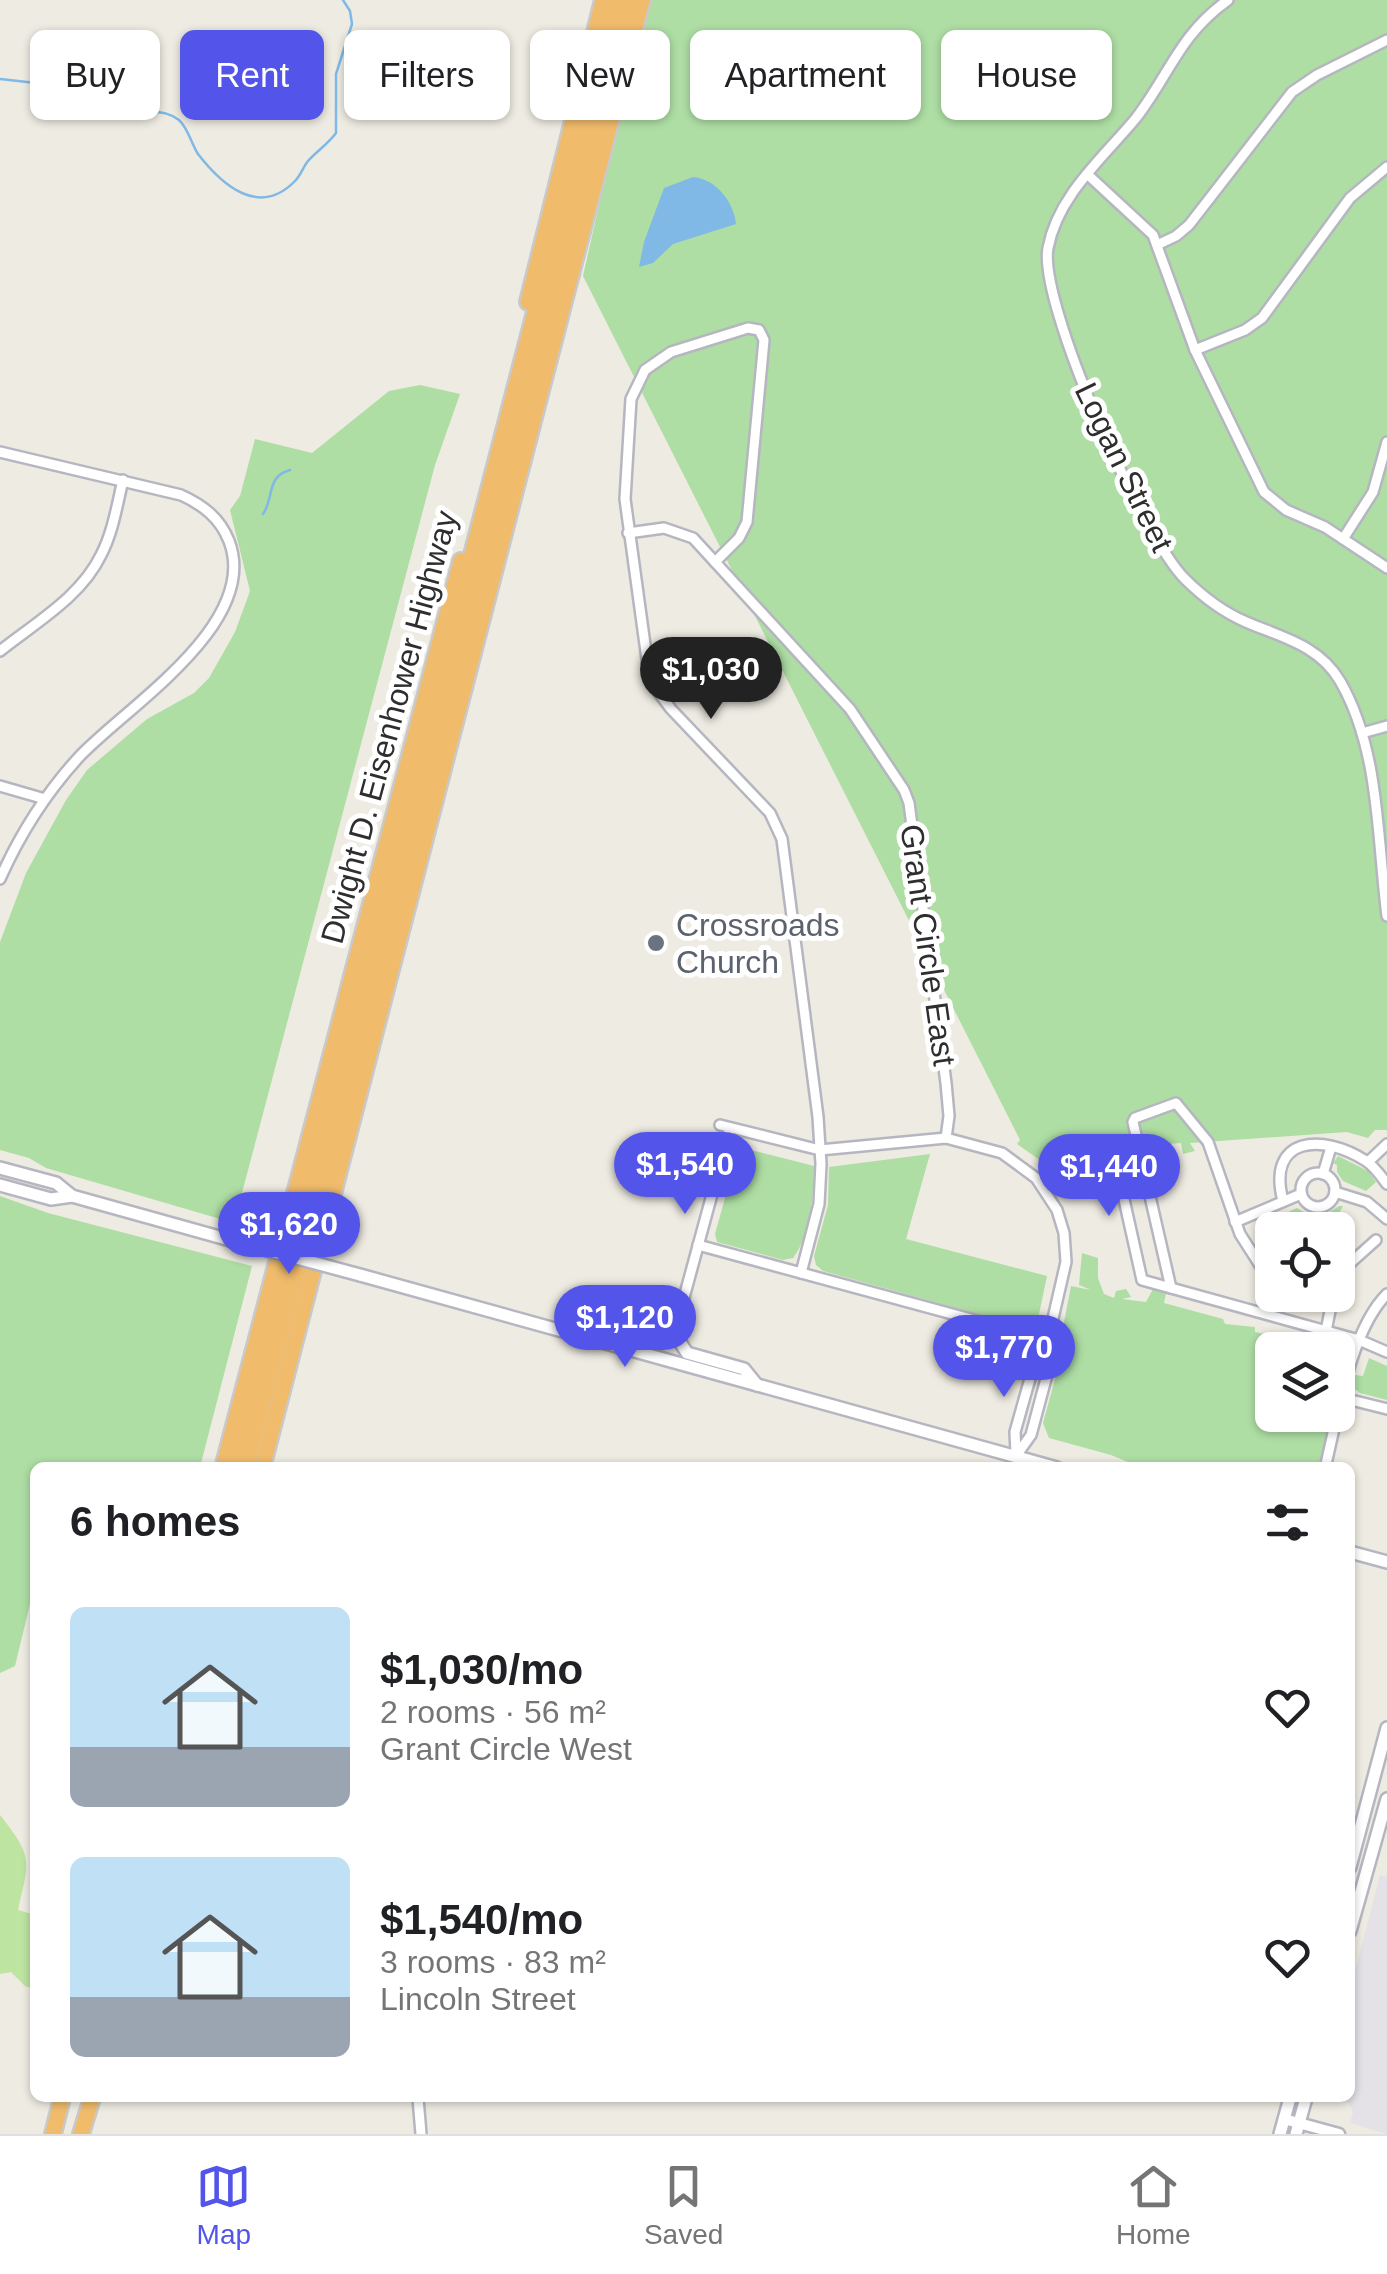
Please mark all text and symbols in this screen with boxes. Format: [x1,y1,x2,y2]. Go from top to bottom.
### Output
chip: Buy [30,30,160,120]
chip: Rent [180,30,324,120]
chip: Filters [344,30,510,120]
chip: New [530,30,670,120]
chip: Apartment [690,30,921,120]
chip: House [941,30,1112,120]
street label: Logan Street [1068,377,1180,557]
street label: Dwight D. Eisenhower Highway [314,507,464,947]
pin: $1,030 [630,637,792,722]
text: $1,030 [662,651,760,687]
street label: Grant Circle East [893,822,963,1068]
place label: Crossroads Church [676,907,840,980]
marker: Crossroads Church [645,932,667,954]
pin: $1,540 [604,1132,766,1217]
pin: $1,440 [1028,1134,1190,1219]
text: $1,540 [636,1146,734,1182]
text: $1,440 [1060,1148,1158,1184]
pin: $1,620 [208,1192,370,1277]
text: $1,620 [240,1206,338,1242]
map controls [1255,1212,1355,1432]
button: locate [1255,1212,1355,1312]
pin: $1,120 [544,1285,706,1370]
text: $1,120 [576,1299,674,1335]
pin: $1,770 [923,1315,1085,1400]
text: $1,770 [955,1329,1053,1365]
button: layers [1255,1332,1355,1432]
icon: filters [1260,1495,1315,1550]
text: 6 homes [70,1498,240,1545]
text: $1,030/mo [380,1646,583,1693]
icon: home [150,1647,270,1767]
icon: heart [1260,1680,1315,1735]
text: 2 rooms · 56 m² [380,1694,606,1730]
text: Grant Circle West [380,1731,632,1767]
text: $1,540/mo [380,1896,583,1943]
icon: home [150,1897,270,2017]
icon: heart [1260,1930,1315,1985]
text: 3 rooms · 83 m² [380,1944,606,1980]
text: Lincoln Street [380,1981,576,2017]
tab: Map [196,2159,251,2251]
tab: Saved [644,2159,723,2251]
tab: Home [1116,2159,1191,2251]

